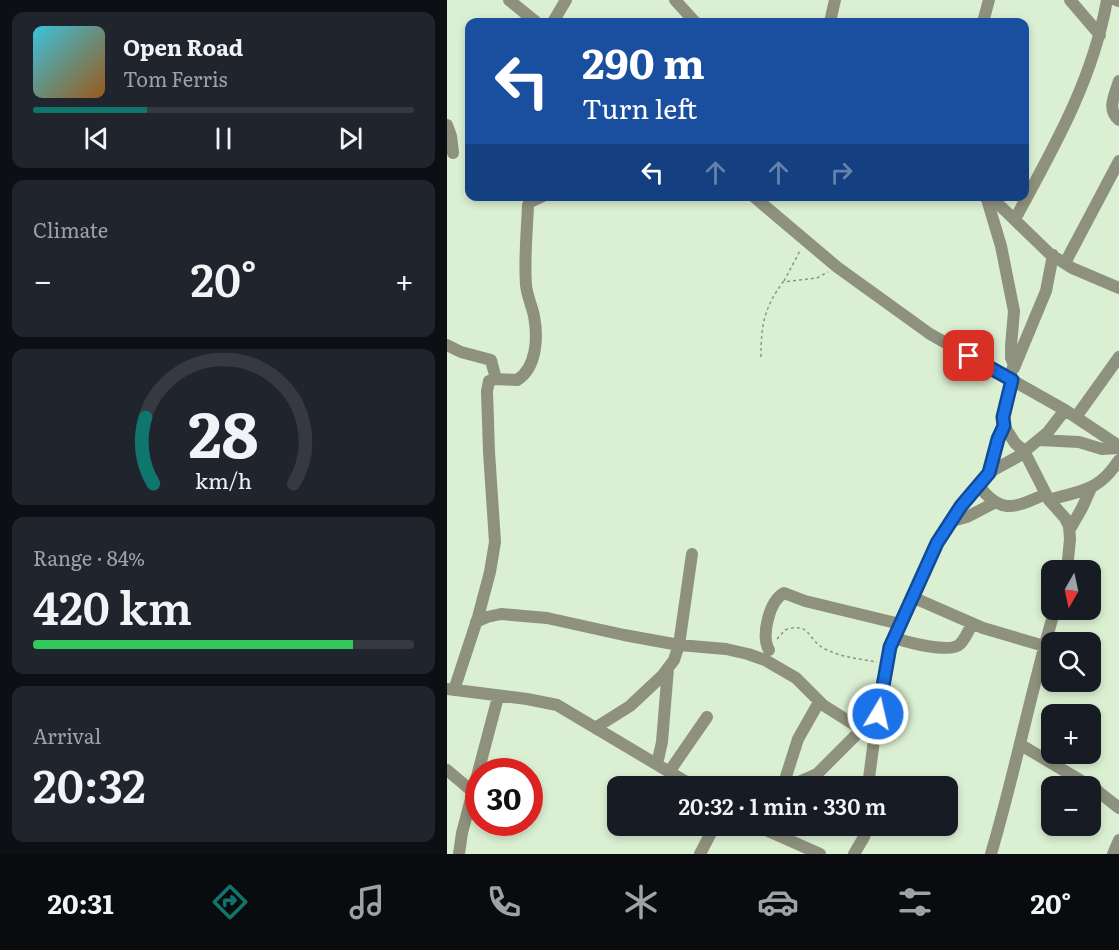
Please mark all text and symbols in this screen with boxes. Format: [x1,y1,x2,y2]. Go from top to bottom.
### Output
text: Open Road [123,30,243,63]
text: 290 m [582,30,705,92]
icon: left [483,42,561,120]
text: Tom Ferris [123,63,228,93]
text: Turn left [582,87,697,127]
icon: previous [80,122,113,155]
icon: pause [207,122,240,155]
icon: next [334,122,367,155]
icon: left [636,156,669,189]
icon: ahead [699,156,732,189]
icon: ahead [762,156,795,189]
icon: right [825,156,858,189]
text: Climate [33,214,108,244]
text: 20° [190,244,257,311]
text: − [33,254,52,303]
text: + [395,254,414,303]
pin [943,330,994,381]
icon: arrive [952,339,985,372]
text: 28 [188,385,259,477]
text: km/h [195,464,252,496]
text: Range · 84% [33,542,145,572]
north arrow [1041,560,1101,620]
map controls [1041,560,1101,836]
text: 420 km [33,572,192,639]
button: search [1041,632,1101,692]
position arrow [846,682,910,746]
button: + [1041,704,1101,764]
text: Arrival [33,720,101,750]
text: 20:32 [33,750,146,817]
speed limit sign: 30 [465,758,543,836]
button: − [1041,776,1101,836]
text: 20:32 · 1 min · 330 m [678,789,887,822]
icon: directions [209,881,251,923]
icon: music [346,881,388,923]
icon: phone [483,881,525,923]
icon: climate [620,881,662,923]
icon: car [757,881,799,923]
icon: filters [894,881,936,923]
text: 20:31 [48,882,114,922]
text: 20° [1031,882,1071,922]

